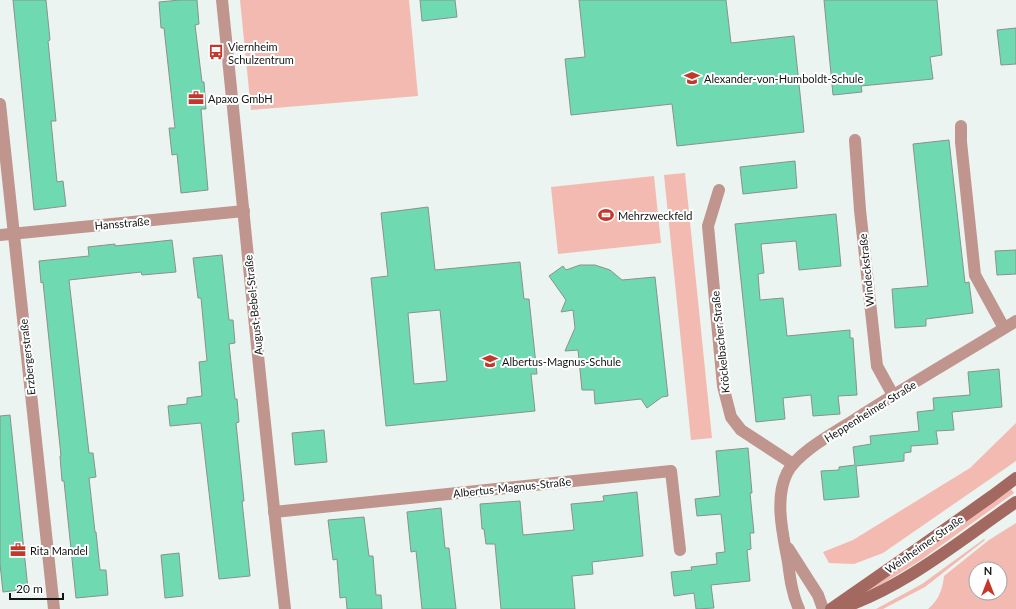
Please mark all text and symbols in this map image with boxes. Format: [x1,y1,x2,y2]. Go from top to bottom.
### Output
place label: Viernheim Schulzentrum [228,40,294,66]
bus stop icon: Viernheim Schulzentrum [207,43,225,61]
school or university icon: Alexander-von-Humboldt-Schule [683,69,701,87]
place label: Alexander-von-Humboldt-Schule [704,72,863,85]
office icon: Apaxo GmbH [187,89,205,107]
place label: Apaxo GmbH [208,92,273,105]
sports icon: Mehrzweckfeld [597,206,615,224]
place label: Mehrzweckfeld [618,209,692,222]
street label: Hansstraße [94,214,150,232]
street label: Windeckstraße [856,233,876,307]
street label: August-Bebel-Straße [241,254,265,356]
street label: Kröckelbacher Straße [708,290,732,394]
street label: Erzbergerstraße [17,318,37,396]
school or university icon: Albertus-Magnus-Schule [481,352,499,370]
place label: Albertus-Magnus-Schule [502,355,621,368]
street label: Heppenheimer Straße [822,377,918,444]
street label: Albertus-Magnus-Straße [452,474,572,500]
street label: Weinheimer Straße [882,512,966,576]
office icon: Rita Mandel [9,541,27,559]
place label: Rita Mandel [30,544,88,557]
north arrow [968,561,1008,601]
text: N [984,564,992,577]
scale bar [10,575,63,601]
text: 20 m [16,581,43,596]

